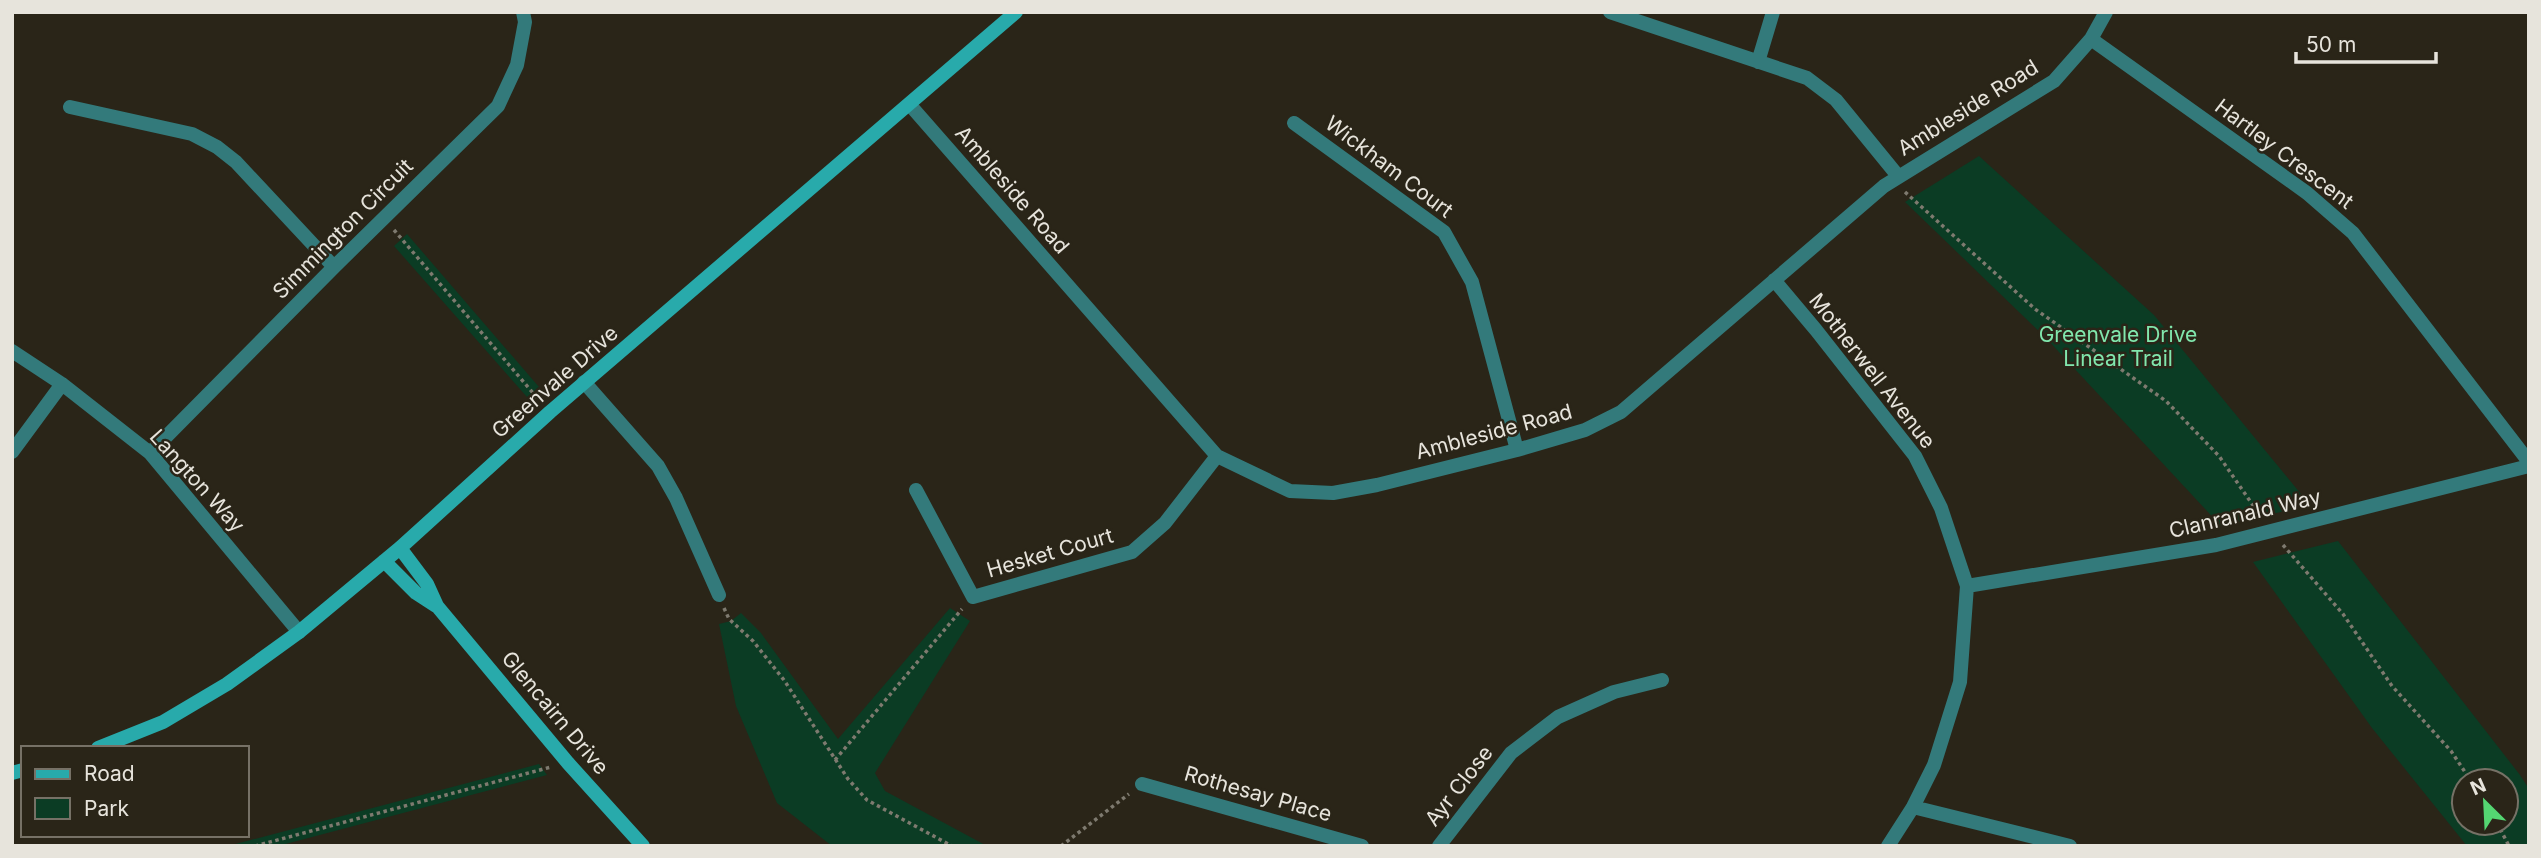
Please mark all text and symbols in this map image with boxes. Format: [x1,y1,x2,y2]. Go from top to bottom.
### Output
scale bar [2296,21,2436,65]
text: 50 m [2306,32,2356,57]
street label: Ambleside Road [1893,54,2043,161]
street label: Hartley Crescent [2210,93,2359,214]
street label: Wickham Court [1321,110,1458,223]
street label: Ambleside Road [950,121,1075,259]
street label: Simmington Circuit [267,153,418,304]
street label: Motherwell Avenue [1804,288,1941,453]
street label: Greenvale Drive [487,320,623,443]
park label: Greenvale Drive Linear Trail [2039,322,2197,371]
street label: Ambleside Road [1413,399,1575,464]
street label: Langton Way [145,424,250,537]
street label: Clanranald Way [2166,484,2324,543]
street label: Hesket Court [984,522,1116,583]
street label: Glencairn Drive [497,646,614,779]
street label: Ayr Close [1420,741,1498,831]
legend [21,746,248,837]
text: Road [84,761,135,786]
street label: Rothesay Place [1182,761,1335,827]
north arrow [2450,767,2520,837]
text: N [2467,773,2490,800]
text: Park [84,796,129,821]

